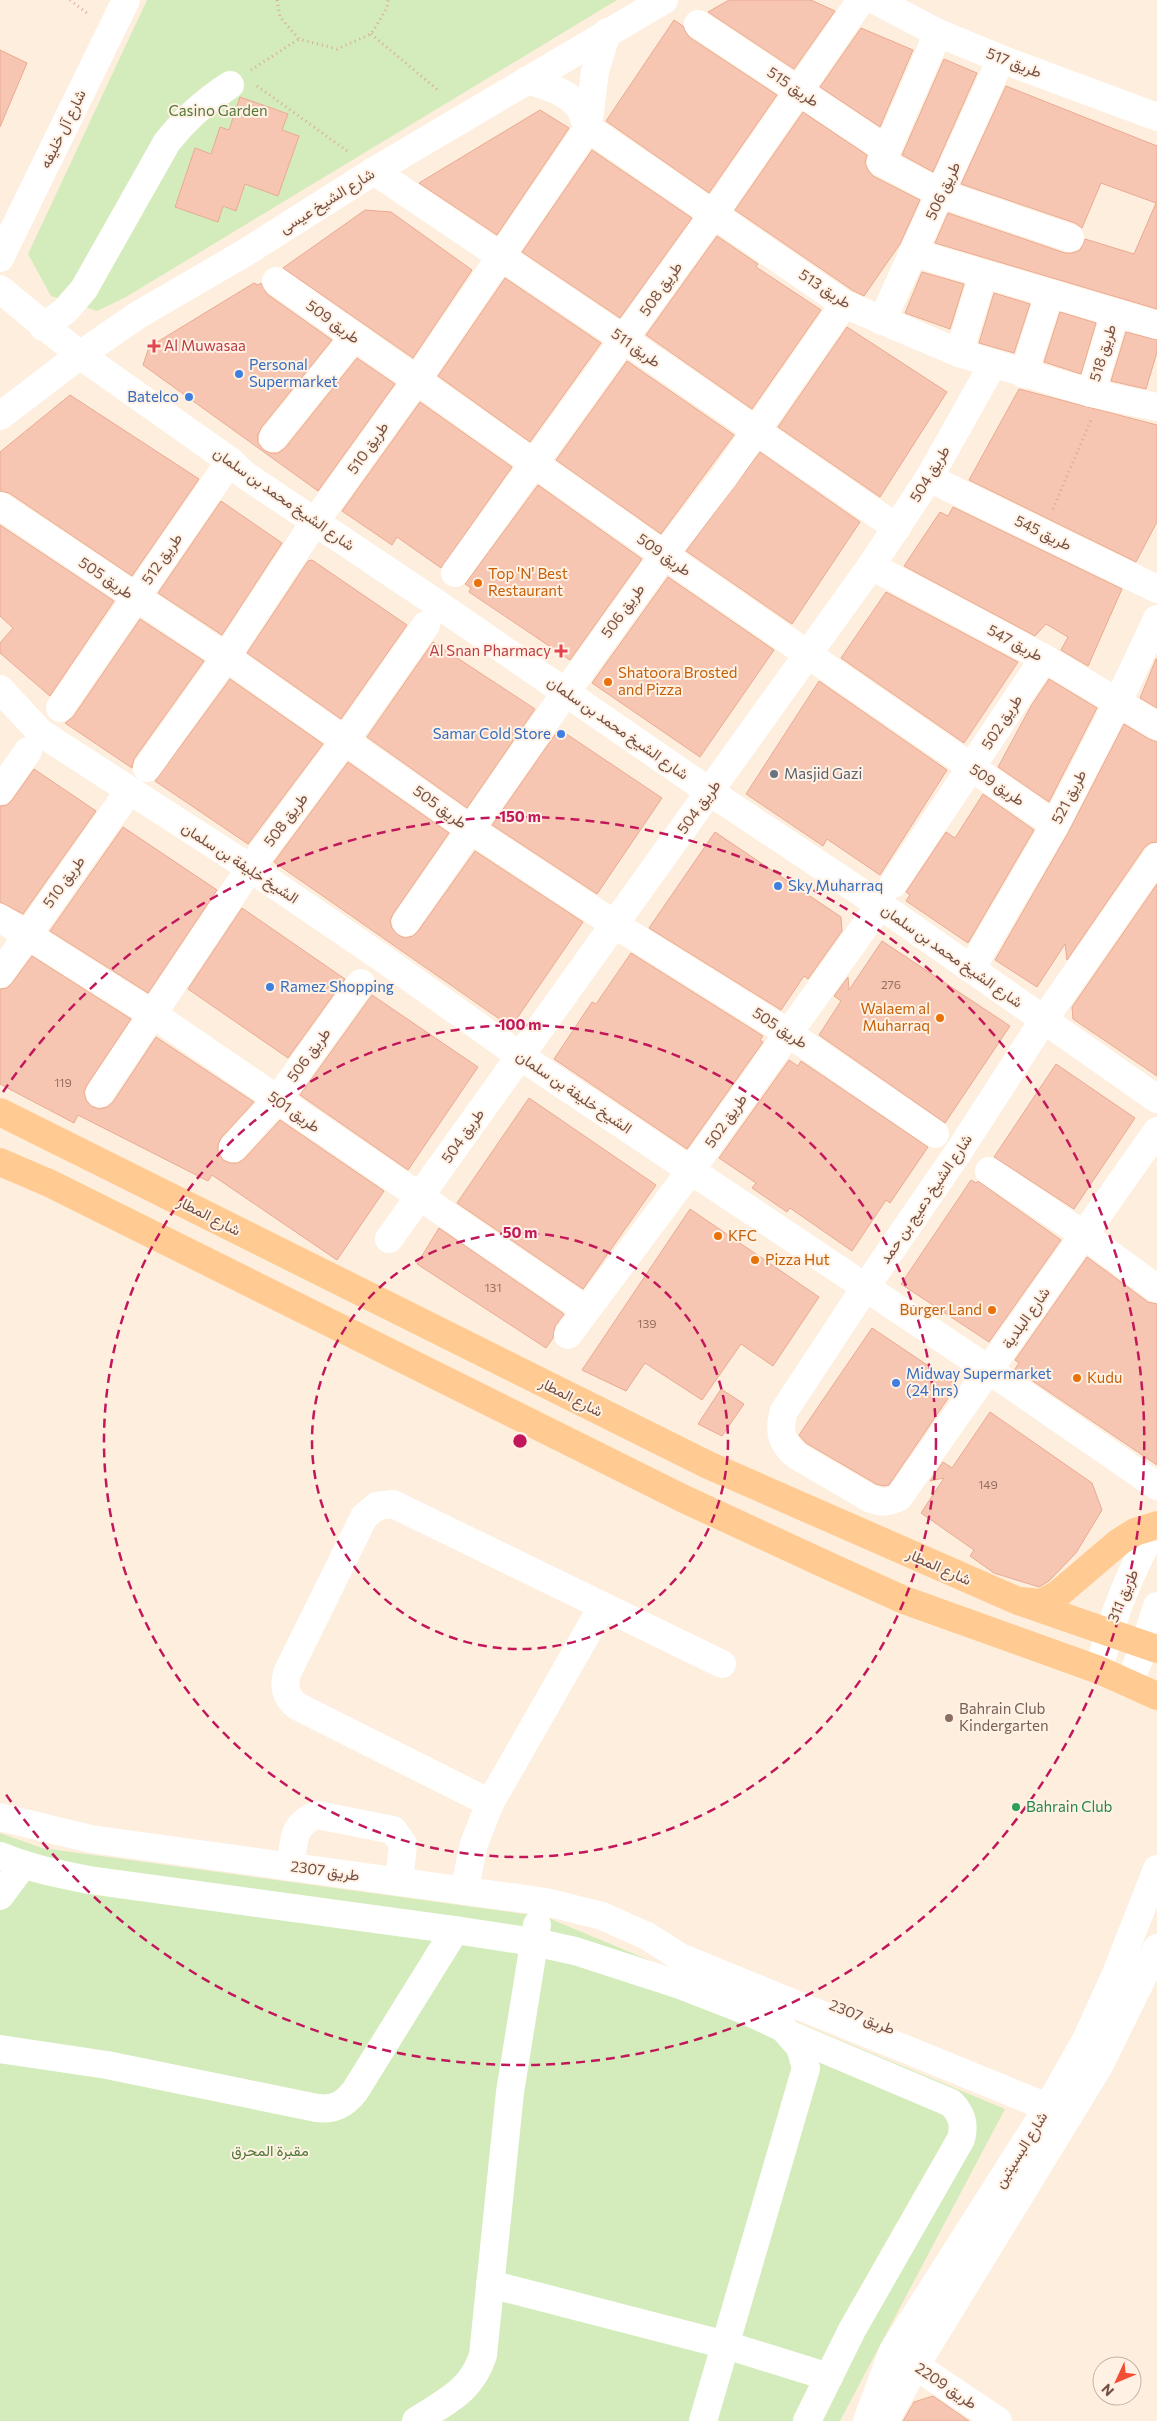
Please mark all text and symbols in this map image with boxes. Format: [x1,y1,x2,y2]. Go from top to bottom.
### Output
street label: طريق 517 [984,43,1045,83]
street label: طريق 515 [763,62,823,112]
street label: شارع آل خليفه [35,86,92,172]
park label: Casino Garden [169,101,267,119]
street label: طريق 506 [921,158,965,223]
street label: شارع الشيخ عيسى [276,164,379,239]
street label: طريق 508 [635,258,687,320]
street label: طريق 513 [795,265,855,313]
street label: طريق 509 [302,296,364,348]
street label: طريق 518 [1085,322,1121,384]
street label: طريق 511 [607,324,665,372]
place label: Al Muwasaa [164,336,246,354]
marker: Al Muwasaa [148,340,160,352]
place label: Personal Supermarket [249,355,338,390]
marker: Personal Supermarket [233,368,245,380]
place label: Batelco [127,387,179,405]
marker: Batelco [183,391,195,403]
street label: طريق 510 [343,418,393,478]
street label: طريق 504 [905,442,955,506]
street label: شارع الشيخ محمد بن سلمان [209,443,359,556]
street label: طريق 545 [1011,511,1075,555]
street label: طريق 512 [137,529,187,589]
street label: طريق 509 [633,529,695,581]
street label: طريق 505 [75,552,137,604]
place label: Top 'N' Best Restaurant [488,564,568,599]
marker: Top 'N' Best Restaurant [472,577,484,589]
street label: طريق 506 [597,580,649,642]
street label: طريق 547 [984,620,1046,666]
place label: Al Snan Pharmacy [429,641,551,659]
marker: Al Snan Pharmacy [555,645,567,657]
place label: Shatoora Brosted and Pizza [618,663,737,698]
street label: شارع الشيخ محمد بن سلمان [543,672,693,785]
marker: Shatoora Brosted and Pizza [602,676,614,688]
street label: طريق 502 [977,691,1027,753]
place label: Samar Cold Store [433,724,551,742]
marker: Samar Cold Store [555,728,567,740]
street label: طريق 509 [966,759,1029,811]
place label: Masjid Gazi [784,764,862,782]
street label: طريق 521 [1047,766,1091,827]
marker: Masjid Gazi [768,768,780,780]
street label: طريق 504 [673,776,725,838]
street label: طريق 505 [409,781,471,833]
street label: طريق 508 [259,789,313,851]
text: 150 m [499,807,541,825]
street label: الشيخ خليفة بن سلمان [177,818,302,909]
street label: طريق 510 [38,852,90,912]
place label: Sky Muharraq [788,876,883,894]
marker: Sky Muharraq [772,880,784,892]
street label: شارع الشيخ محمد بن سلمان [877,900,1027,1013]
place label: Ramez Shopping [280,977,394,995]
house number: 276 [881,977,901,991]
marker: Ramez Shopping [264,981,276,993]
place label: Walaem al Muharraq [860,999,930,1034]
street label: طريق 505 [749,1003,812,1053]
marker: Walaem al Muharraq [934,1012,946,1024]
text: 100 m [499,1015,541,1033]
street label: طريق 506 [283,1024,335,1086]
street label: الشيخ خليفة بن سلمان [512,1046,636,1139]
house number: 119 [54,1075,72,1089]
street label: طريق 501 [264,1087,324,1137]
street label: طريق 502 [700,1090,752,1152]
street label: طريق 504 [437,1105,489,1167]
street label: شارع الشيخ دعيج بن حمد [875,1130,978,1268]
street label: شارع المطار [173,1191,244,1241]
text: 50 m [503,1223,537,1241]
place label: KFC [728,1226,757,1244]
marker: KFC [712,1230,724,1242]
place label: Pizza Hut [765,1250,830,1268]
marker: Pizza Hut [749,1254,761,1266]
house number: 131 [484,1280,502,1294]
street label: شارع البلدية [997,1283,1056,1353]
place label: Burger Land [900,1300,982,1318]
marker: Burger Land [986,1304,998,1316]
house number: 139 [637,1316,657,1330]
place label: Midway Supermarket (24 hrs) [906,1364,1052,1399]
place label: Kudu [1087,1368,1122,1386]
street label: شارع المطار [535,1372,606,1422]
marker: Kudu [1071,1372,1083,1384]
marker: Midway Supermarket (24 hrs) [890,1377,902,1389]
centre of rings [511,1432,529,1450]
house number: 149 [978,1477,998,1491]
street label: شارع المطار [902,1544,975,1591]
street label: طريق 311 [1103,1566,1143,1626]
place label: Bahrain Club Kindergarten [959,1699,1049,1734]
marker: Bahrain Club Kindergarten [943,1712,955,1724]
place label: Bahrain Club [1026,1797,1113,1815]
marker: Bahrain Club [1010,1801,1022,1813]
street label: طريق 2307 [289,1856,361,1886]
street label: طريق 2307 [826,1995,898,2039]
street label: شارع البسيتين [990,2108,1053,2192]
park label: مقبرة المحرق [231,2141,309,2160]
north arrow [1092,2356,1142,2406]
street label: طريق 2209 [911,2358,981,2414]
text: N [1098,2381,1117,2400]

